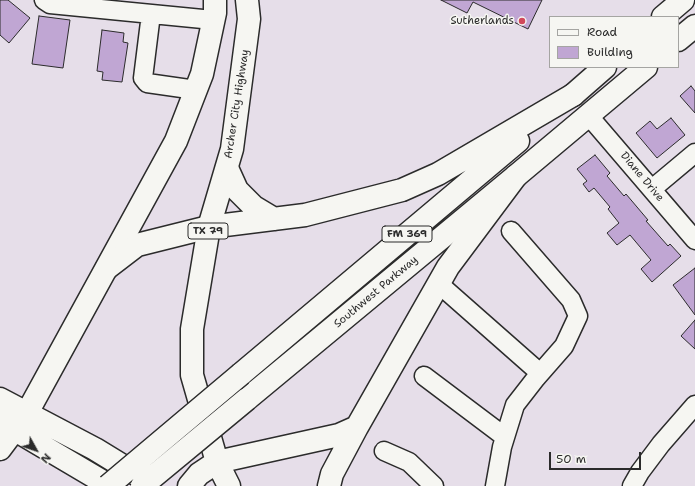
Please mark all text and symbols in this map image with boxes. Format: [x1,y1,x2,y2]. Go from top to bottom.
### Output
place label: Sutherlands [450,14,514,28]
marker: Sutherlands [517,16,527,26]
legend [549,16,679,68]
text: Road [587,24,617,40]
text: Building [587,44,633,60]
street label: Archer City Highway [222,48,252,160]
street label: Diane Drive [617,149,667,205]
road number: TX 79 [188,223,228,239]
road number: FM 369 [382,226,432,242]
street label: Southwest Parkway [331,253,421,331]
north arrow [16,430,56,470]
scale bar [551,444,643,470]
text: N [37,450,54,466]
text: 50 m [556,451,586,467]

